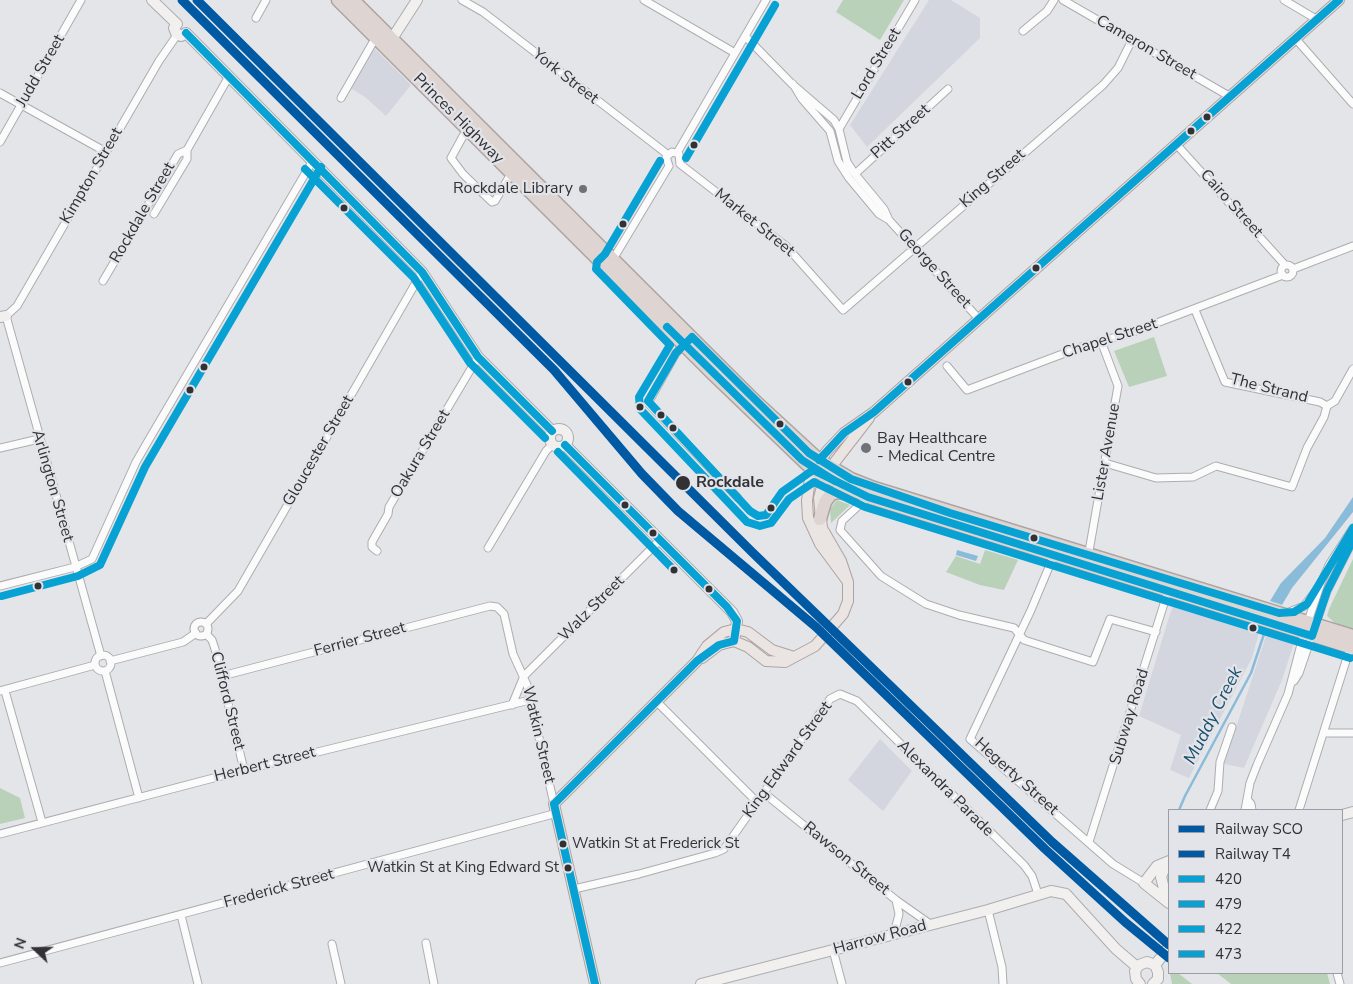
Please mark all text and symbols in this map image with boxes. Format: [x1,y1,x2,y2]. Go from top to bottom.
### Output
street label: Cameron Street [1092,12,1200,84]
street label: Lord Street [848,25,906,103]
street label: Judd Street [13,31,69,111]
street label: York Street [528,45,602,109]
street label: Princes Highway [409,70,507,168]
street label: Pitt Street [868,101,934,163]
unlabelled marker [1202,112,1212,122]
street label: Kimpton Street [57,124,127,228]
unlabelled marker [1186,126,1196,136]
unlabelled marker [689,140,699,150]
street label: King Street [957,146,1029,212]
street label: Rockdale Street [106,159,180,267]
street label: Cairo Street [1195,166,1267,242]
place label: Rockdale Library [453,179,573,199]
marker: Rockdale Library [577,183,589,195]
street label: Market Street [710,185,798,261]
unlabelled marker [339,203,349,213]
unlabelled marker [618,219,628,229]
street label: George Street [893,225,975,313]
unlabelled marker [1031,263,1041,273]
street label: Chapel Street [1060,315,1160,363]
unlabelled marker [199,362,209,372]
street label: The Strand [1228,370,1310,408]
unlabelled marker [903,377,913,387]
unlabelled marker [185,385,195,395]
street label: Gloucester Street [279,392,359,510]
unlabelled marker [635,402,645,412]
street label: Lister Avenue [1089,402,1125,502]
street label: Oakura Street [387,406,455,502]
unlabelled marker [656,410,666,420]
unlabelled marker [775,419,785,429]
unlabelled marker [668,423,678,433]
street label: Arlington Street [27,428,77,544]
place label: Bay Healthcare - Medical Centre [877,429,995,467]
marker: Bay Healthcare - Medical Centre [859,441,873,455]
place label: Rockdale [696,473,764,493]
marker: Rockdale [674,474,692,492]
unlabelled marker [620,500,630,510]
unlabelled marker [766,503,776,513]
unlabelled marker [648,528,658,538]
unlabelled marker [1029,533,1039,543]
unlabelled marker [669,565,679,575]
street label: Walz Street [555,572,629,646]
unlabelled marker [33,581,43,591]
unlabelled marker [704,584,714,594]
street label: Ferrier Street [312,619,408,661]
unlabelled marker [1248,623,1258,633]
street label: Clifford Street [205,650,249,752]
water label: Muddy Creek [1180,663,1248,769]
street label: Subway Road [1106,667,1154,767]
street label: Watkin Street [517,684,559,786]
street label: King Edward Street [739,698,837,822]
street label: Hegerty Street [970,734,1062,820]
street label: Alexandra Parade [893,737,997,841]
street label: Herbert Street [212,743,318,787]
legend [1168,809,1343,974]
street label: Rawson Street [799,818,893,900]
text: Railway SCO [1215,819,1303,839]
place label: Watkin St at Frederick St [572,835,739,853]
marker: Watkin St at Frederick St [558,839,568,849]
text: Railway T4 [1215,844,1291,864]
place label: Watkin St at King Edward St [367,859,559,877]
marker: Watkin St at King Edward St [563,863,573,873]
street label: Frederick Street [222,865,336,913]
text: 420 [1215,869,1242,889]
text: 479 [1215,894,1242,914]
street label: Harrow Road [831,916,929,960]
text: 422 [1215,919,1242,939]
north arrow [10,924,60,974]
text: N [10,935,31,952]
text: 473 [1215,944,1242,964]

